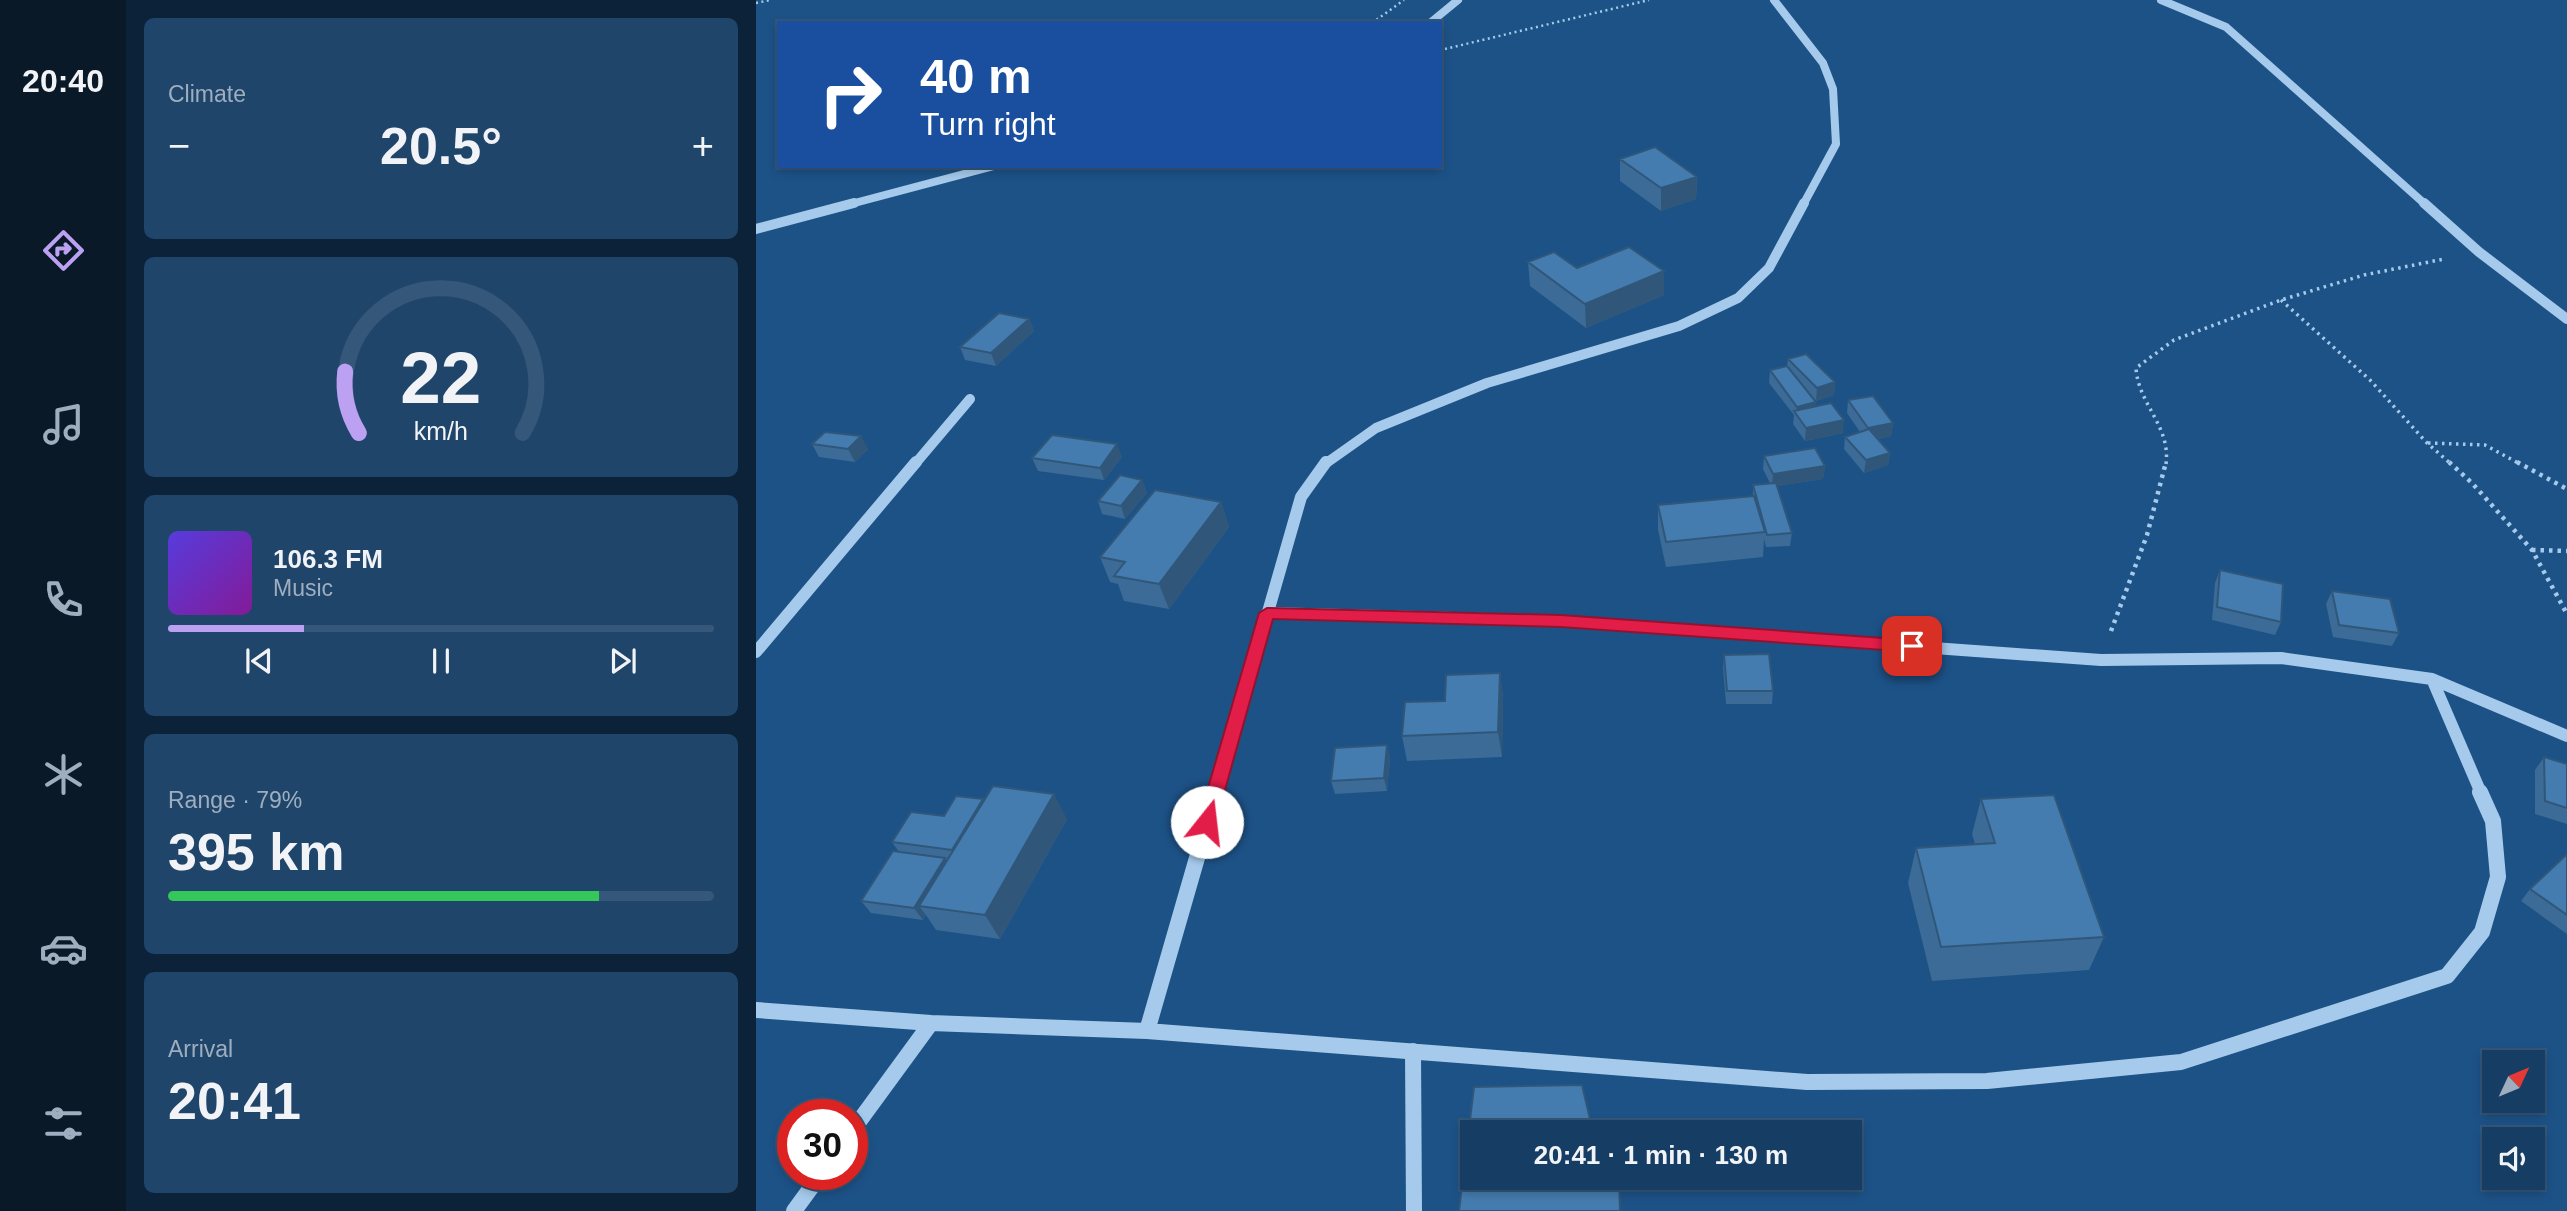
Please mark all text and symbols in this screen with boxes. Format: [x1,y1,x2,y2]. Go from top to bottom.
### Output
icon: right [805,49,896,140]
text: 40 m [920,49,1032,103]
text: 20:40 [22,63,104,99]
text: Climate [168,81,246,107]
text: Turn right [920,106,1056,142]
text: 20.5° [380,117,502,175]
text: − [168,125,190,167]
text: + [692,125,714,167]
icon: directions [39,226,88,275]
text: 22 [401,337,481,418]
icon: music [39,400,88,449]
text: km/h [414,417,468,445]
text: 106.3 FM [273,544,383,574]
icon: phone [39,575,88,624]
text: Music [273,575,333,601]
pin [1882,616,1942,676]
icon: arrive [1893,627,1931,665]
icon: previous [240,642,278,680]
icon: pause [422,642,460,680]
icon: next [604,642,642,680]
icon: climate [39,750,88,799]
position arrow [1170,785,1244,859]
text: Range · 79% [168,787,302,813]
text: 395 km [168,823,344,881]
icon: car [39,924,88,973]
text: Arrival [168,1036,233,1062]
north arrow [2482,1050,2544,1113]
map controls [2482,1050,2545,1190]
text: 20:41 [168,1072,301,1130]
icon: filters [39,1099,88,1148]
speed limit sign: 30 [777,1099,868,1190]
button: sound [2482,1127,2545,1190]
text: 20:41 · 1 min · 130 m [1534,1140,1788,1170]

